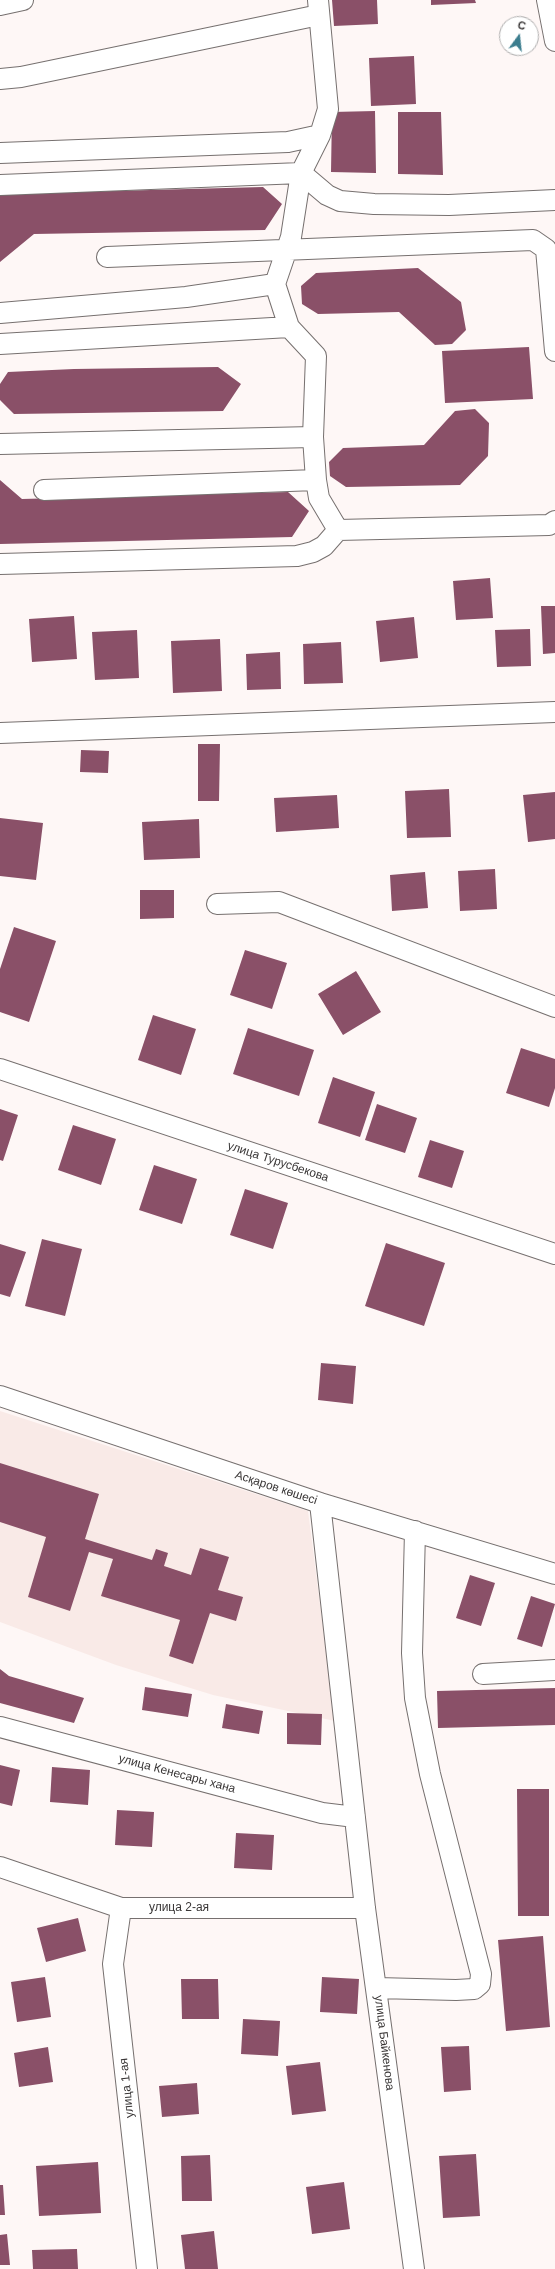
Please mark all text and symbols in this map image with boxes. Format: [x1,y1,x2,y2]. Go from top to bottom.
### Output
north arrow [499,16,539,56]
text: С [516,19,527,32]
street label: улица Турусбекова [226,1139,330,1185]
street label: Асқаров көшесі [233,1468,319,1508]
street label: улица Кенесары хана [117,1751,237,1797]
street label: улица 2-ая [149,1901,209,1915]
street label: улица Байкенова [371,1995,397,2091]
street label: улица 1-ая [117,2057,137,2119]

